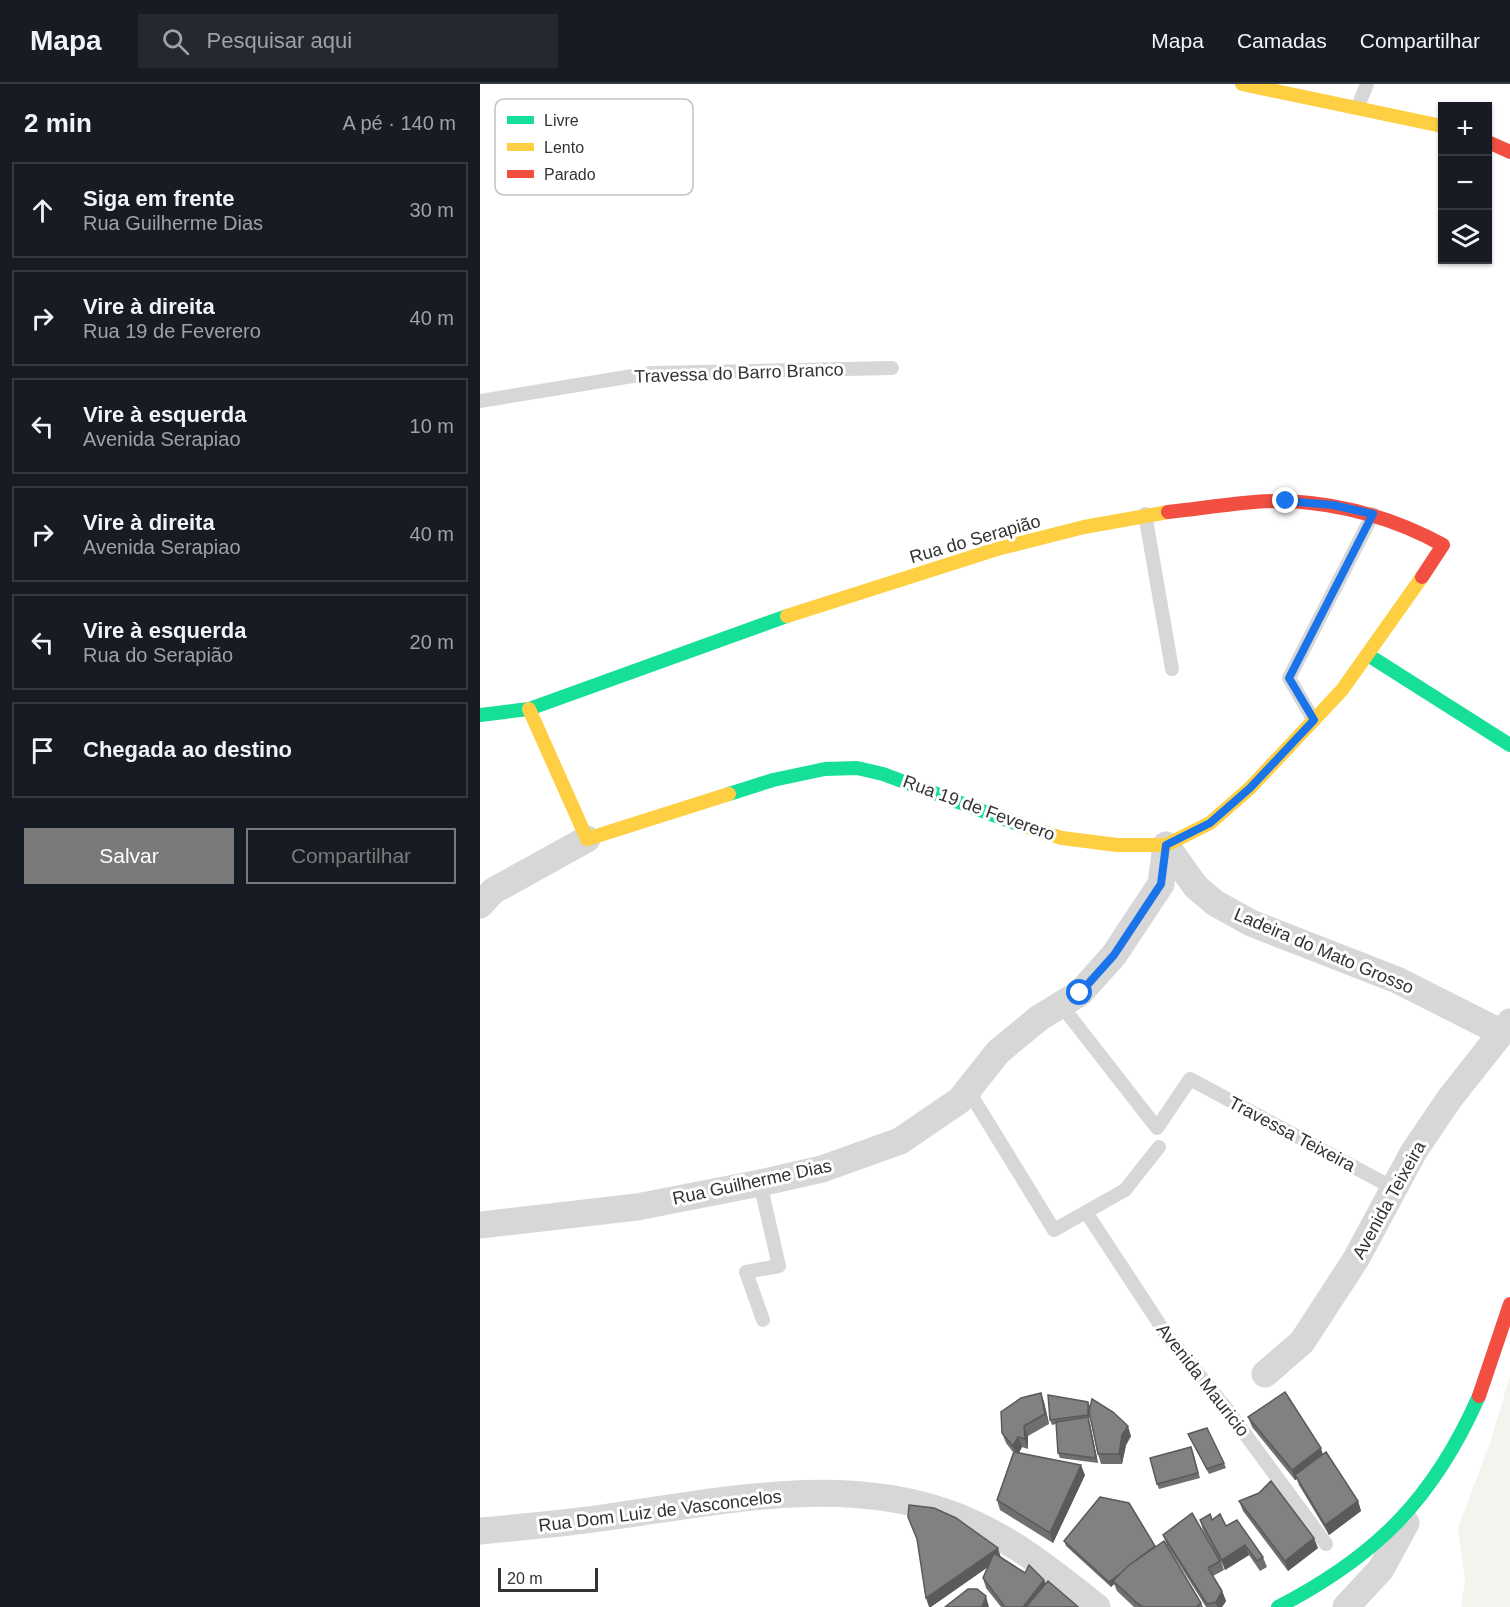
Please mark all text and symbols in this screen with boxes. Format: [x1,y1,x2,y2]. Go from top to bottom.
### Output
search box [138,14,558,68]
text: Mapa [30,25,102,56]
icon: search [159,25,192,58]
text: Pesquisar aqui [207,28,352,53]
text: Mapa [1151,29,1204,52]
text: Camadas [1237,29,1327,52]
text: Compartilhar [1360,29,1480,52]
legend [495,99,693,195]
map controls [1438,102,1492,264]
button: + [1438,102,1492,156]
text: 2 min [24,108,92,138]
text: A pé · 140 m [343,112,456,134]
text: Livre [544,112,579,129]
text: Lento [544,139,584,156]
button: − [1438,156,1492,210]
text: Parado [544,166,596,183]
text: Siga em frente [83,186,235,211]
icon: ahead [26,194,59,227]
text: 30 m [410,199,454,221]
button: layers [1438,210,1492,264]
text: Rua Guilherme Dias [83,212,263,234]
text: Vire à direita [83,294,215,319]
icon: right [26,302,59,335]
text: 40 m [410,307,454,329]
text: Rua 19 de Feverero [83,320,261,342]
street label: Travessa do Barro Branco [634,359,844,387]
text: Vire à esquerda [83,402,246,427]
icon: left [26,410,59,443]
text: 10 m [410,415,454,437]
text: Avenida Serapiao [83,428,241,450]
route end [1272,487,1298,513]
text: Vire à direita [83,510,215,535]
street label: Rua do Serapião [907,511,1043,567]
icon: right [26,518,59,551]
text: 40 m [410,523,454,545]
text: Avenida Serapiao [83,536,241,558]
text: Vire à esquerda [83,618,246,643]
icon: left [26,626,59,659]
text: 20 m [410,631,454,653]
text: Rua do Serapião [83,644,233,666]
icon: arrive [26,734,59,767]
text: Chegada ao destino [83,737,292,762]
street label: Rua 19 de Feverero [900,771,1058,845]
button: Salvar [24,828,234,884]
button: Compartilhar [246,828,456,884]
street label: Ladeira do Mato Grosso [1231,904,1417,998]
route start [1066,979,1092,1005]
street label: Travessa Teixeira [1225,1092,1359,1176]
street label: Avenida Teixeira [1348,1137,1430,1262]
street label: Rua Guilherme Dias [671,1155,833,1209]
street label: Avenida Mauricio [1153,1320,1253,1440]
street label: Rua Dom Luiz de Vasconcelos [537,1486,783,1536]
scale bar [498,1565,598,1592]
text: 20 m [507,1570,543,1587]

